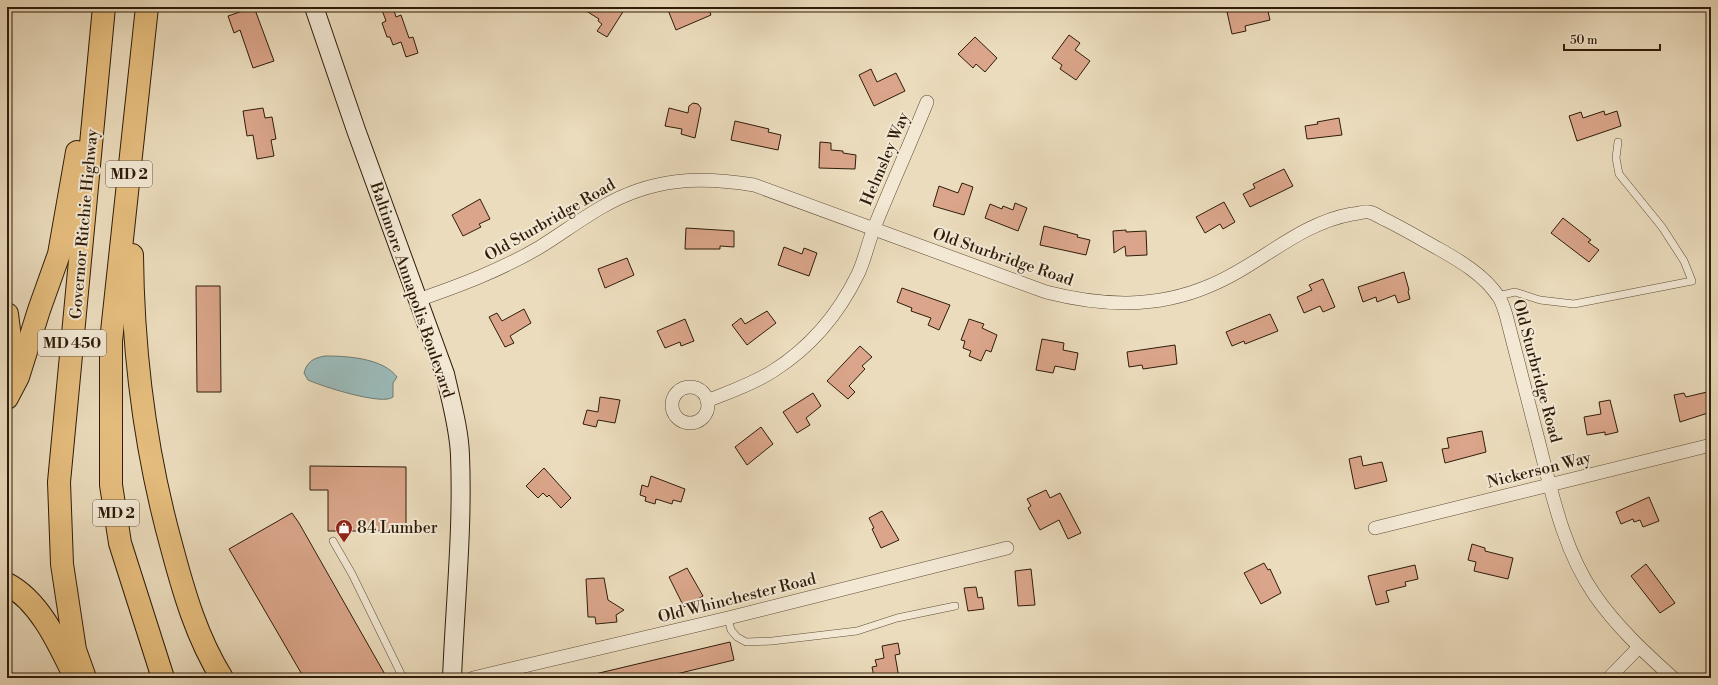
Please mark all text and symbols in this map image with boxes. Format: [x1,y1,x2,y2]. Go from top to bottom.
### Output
scale bar [1564,26,1660,52]
text: 50 m [1570,33,1598,48]
street label: Helmsley Way [856,109,914,209]
street label: Governor Ritchie Highway [66,128,102,320]
road number: MD 2 [106,161,152,187]
street label: Old Sturbridge Road [481,174,619,266]
street label: Baltimore Annapolis Boulevard [365,179,458,401]
street label: Old Sturbridge Road [930,224,1076,290]
street label: Old Sturbridge Road [1508,297,1566,445]
road number: MD 450 [38,330,106,356]
street label: Nickerson Way [1485,447,1593,493]
road number: MD 2 [93,500,139,526]
shop icon: 84 Lumber [334,518,354,543]
place label: 84 Lumber [357,518,438,538]
street label: Old Whinchester Road [656,569,818,627]

